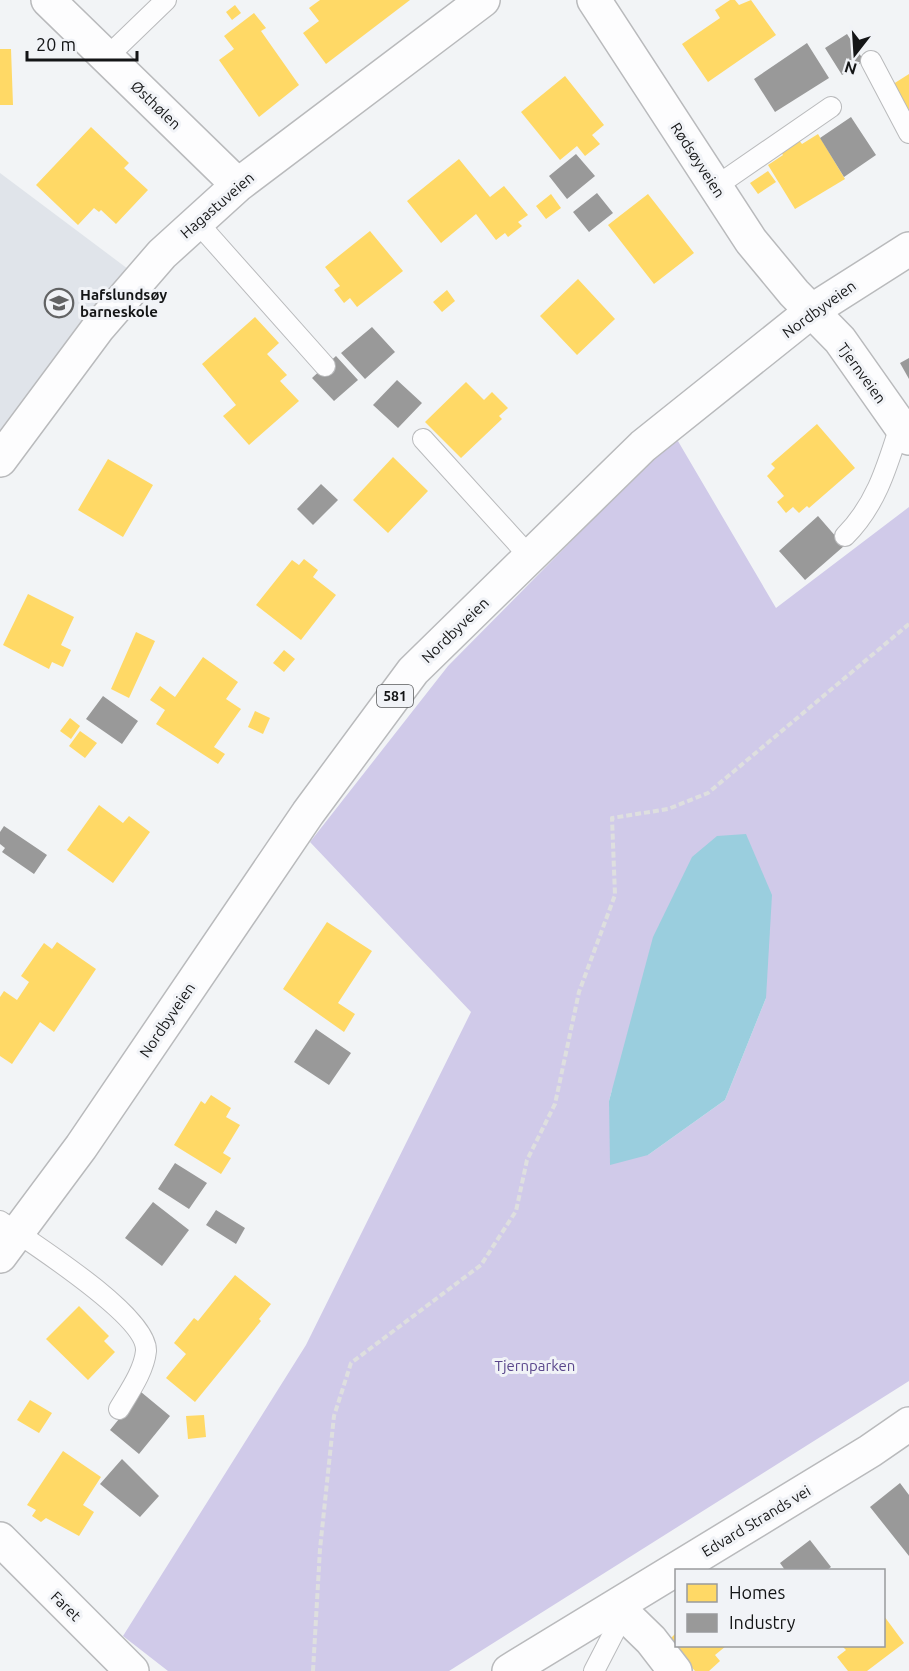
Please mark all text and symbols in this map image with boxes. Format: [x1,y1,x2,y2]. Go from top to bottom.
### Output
scale bar [27,24,136,62]
north arrow [825,24,885,84]
text: 20 m [36,34,76,54]
text: N [842,58,859,79]
street label: Østhølen [128,77,184,133]
street label: Rødsøyveien [668,119,728,201]
street label: Hagastuveien [177,169,257,241]
street label: Nordbyveien [779,277,859,341]
place label: Hafslundsøy barneskole [80,286,167,320]
school or university icon: Hafslundsøy barneskole [43,287,75,319]
street label: Tjernveien [834,339,890,407]
street label: Nordbyveien [418,594,492,666]
road number: 581 [377,685,413,707]
street label: Nordbyveien [136,980,198,1060]
park label: Tjernparken [495,1357,575,1374]
street label: Edvard Strands vei [699,1482,813,1560]
legend [675,1569,885,1647]
text: Homes [729,1582,786,1602]
street label: Faret [48,1588,85,1624]
text: Industry [729,1612,796,1632]

